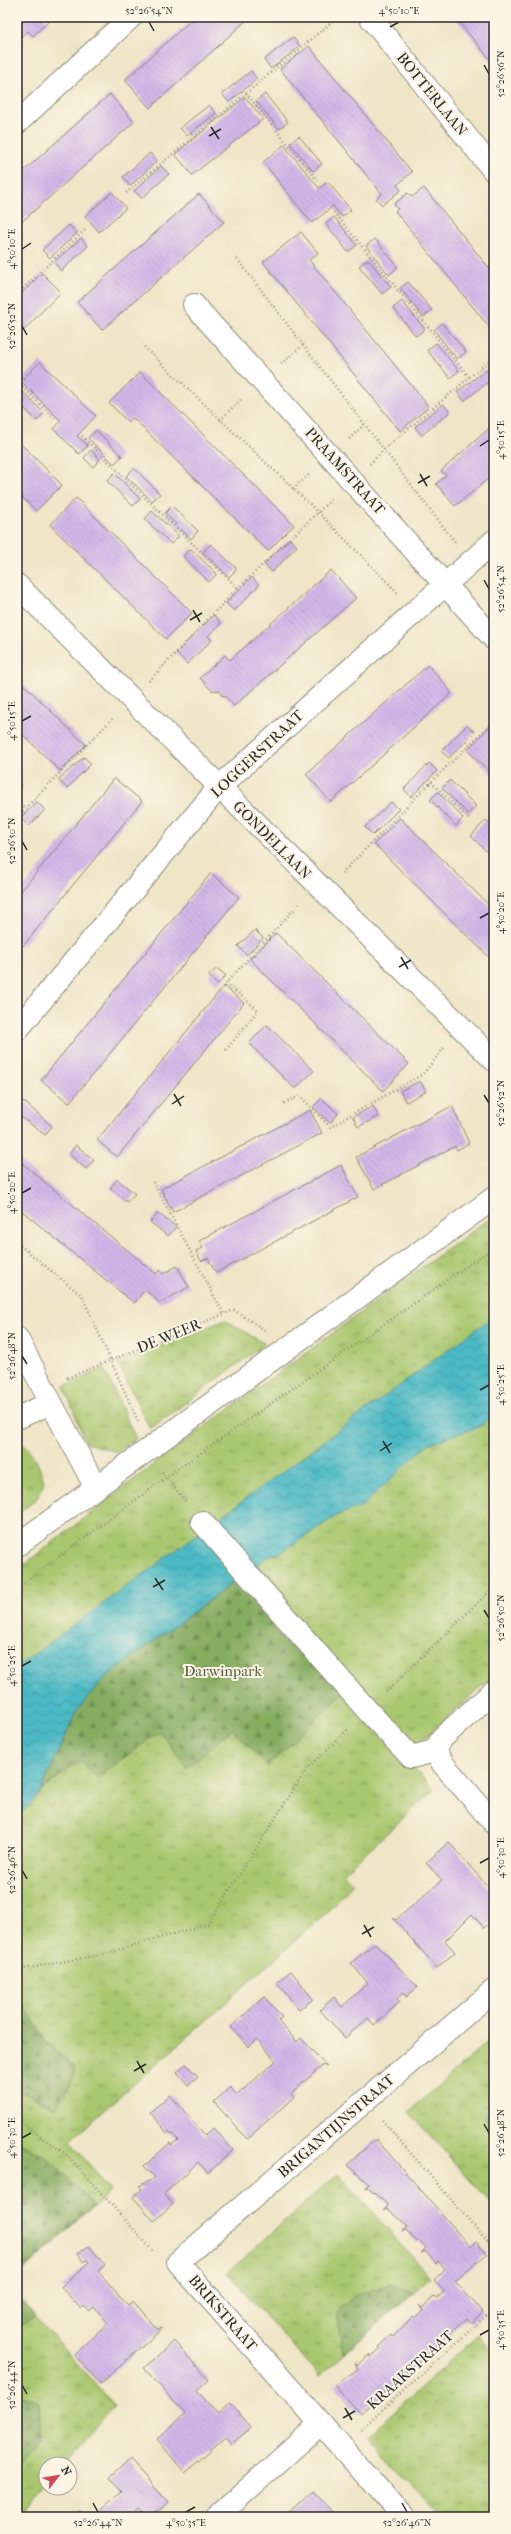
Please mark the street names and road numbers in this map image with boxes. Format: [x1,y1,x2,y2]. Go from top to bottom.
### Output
street label: BOTTERLAAN [393,49,472,140]
street label: PRAAMSTRAAT [301,424,389,519]
street label: LOGGERSTRAAT [207,706,308,802]
street label: GONDELLAAN [229,797,315,883]
street label: DE WEER [134,1315,205,1357]
street label: BRIGANTIJNSTRAAT [274,2070,399,2182]
street label: BRIKSTRAAT [185,2271,262,2355]
street label: KRAAKSTRAAT [363,2326,458,2413]

